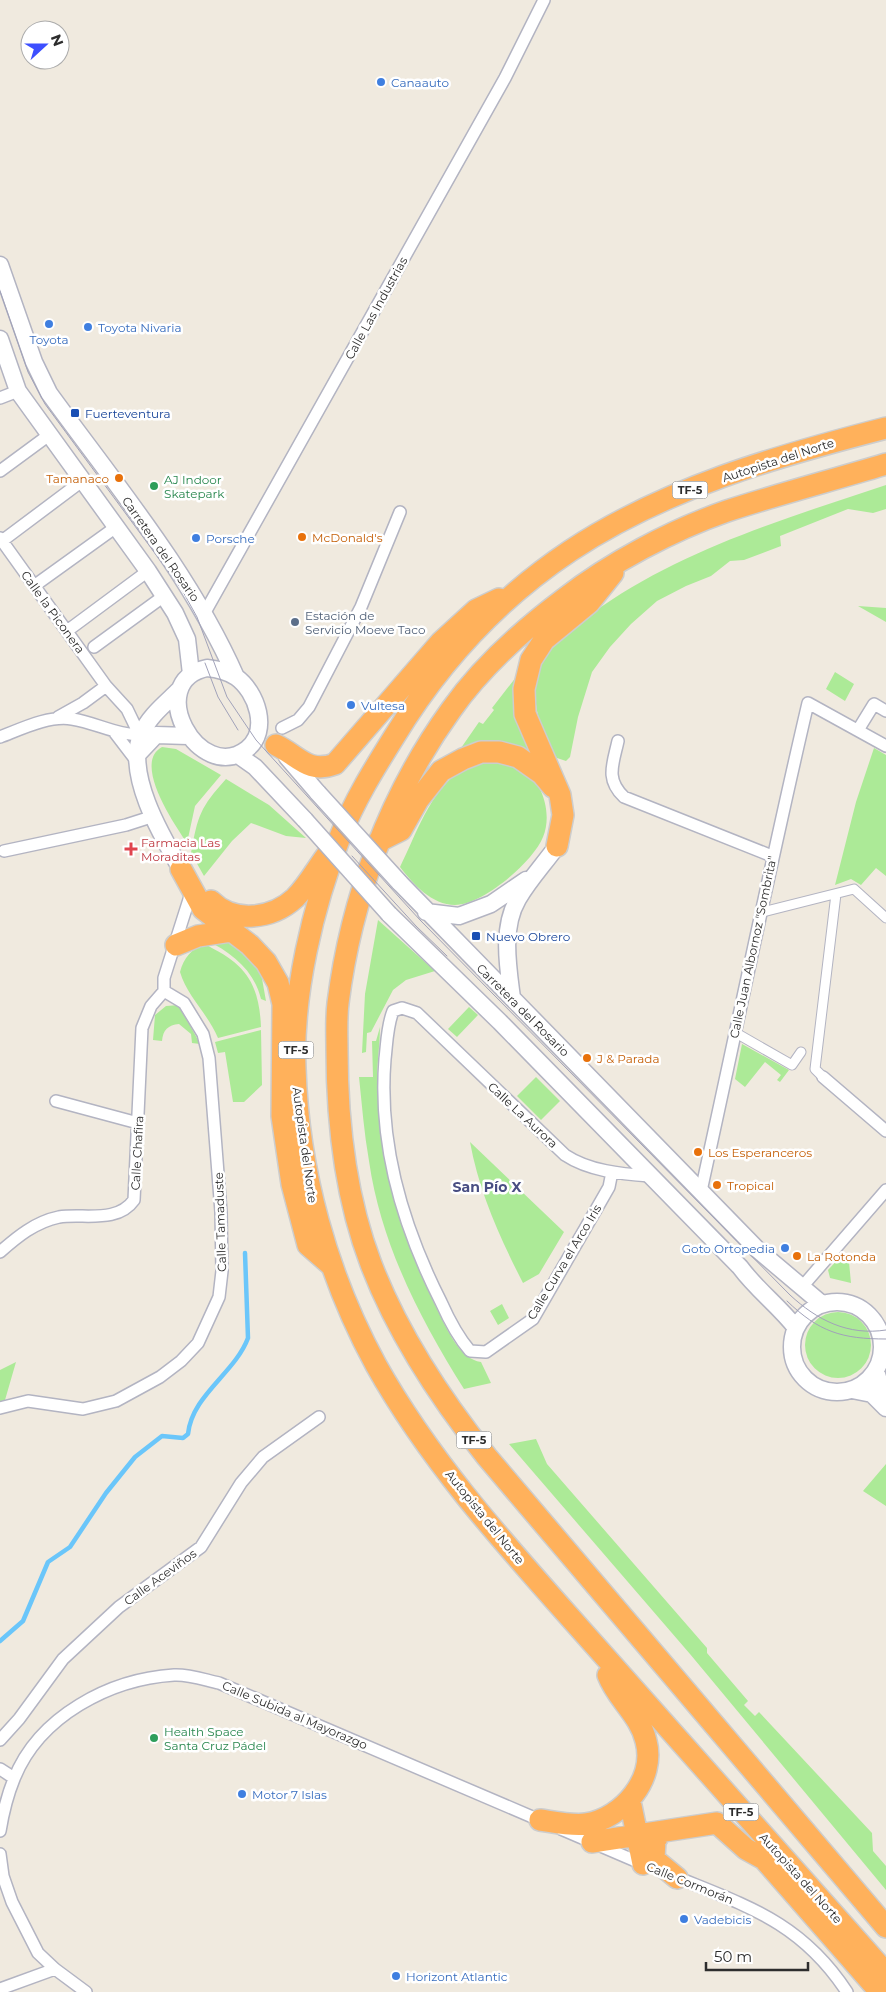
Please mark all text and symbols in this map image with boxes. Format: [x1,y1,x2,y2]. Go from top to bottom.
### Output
north arrow [20,20,70,70]
text: N [47,32,68,49]
place label: Canaauto [391,75,449,90]
marker: Canaauto [375,76,387,88]
street label: Calle Las Industrias [342,254,411,362]
marker: Toyota [43,318,55,330]
place label: Toyota Nivaria [98,320,182,335]
marker: Toyota Nivaria [82,321,94,333]
place label: Toyota [29,332,69,347]
place label: Fuerteventura [85,406,171,421]
marker: Fuerteventura [69,407,81,419]
street label: Autopista del Norte [720,435,836,485]
place label: Tamanaco [46,471,109,486]
marker: Tamanaco [113,472,125,484]
place label: AJ Indoor Skatepark [164,472,225,501]
marker: AJ Indoor Skatepark [148,480,160,492]
road number: TF-5 [672,482,708,498]
street label: Carretera del Rosario [119,494,203,604]
place label: McDonald's [312,530,383,545]
place label: Porsche [206,531,255,546]
marker: McDonald's [296,531,308,543]
marker: Porsche [190,532,202,544]
street label: Calle la Piconera [18,568,88,656]
place label: Estación de Servicio Moeve Taco [305,608,426,637]
marker: Estación de Servicio Moeve Taco [289,616,301,628]
place label: Vultesa [361,698,405,713]
marker: Vultesa [345,699,357,711]
place label: Farmacia Las Moraditas [141,835,220,864]
marker: Farmacia Las Moraditas [125,843,137,855]
street label: Calle Juan Albornoz "Sombrita" [726,854,780,1040]
place label: Nuevo Obrero [486,929,570,944]
marker: Nuevo Obrero [470,930,482,942]
street label: Carretera del Rosario [474,961,572,1059]
road number: TF-5 [278,1042,314,1058]
place label: J & Parada [596,1051,659,1066]
marker: J & Parada [581,1052,593,1064]
street label: Calle La Aurora [485,1079,561,1151]
street label: Autopista del Norte [289,1086,321,1204]
street label: Calle Chafira [128,1115,146,1191]
place label: Los Esperanceros [708,1145,812,1160]
marker: Los Esperanceros [692,1146,704,1158]
street label: Calle Tamaduste [211,1172,229,1272]
district label: San Pío X [453,1178,521,1196]
place label: Tropical [727,1178,774,1193]
marker: Tropical [711,1179,723,1191]
street label: Calle Curva el Arco Iris [524,1202,604,1322]
place label: Goto Ortopedia [682,1241,775,1256]
marker: Goto Ortopedia [779,1242,791,1254]
place label: La Rotonda [807,1249,876,1264]
marker: La Rotonda [791,1250,803,1262]
road number: TF-5 [456,1432,492,1448]
street label: Autopista del Norte [442,1467,528,1567]
street label: Calle Aceviños [121,1546,199,1608]
street label: Calle Subida al Mayorazgo [220,1678,370,1752]
place label: Health Space Santa Cruz Pádel [164,1724,266,1753]
marker: Health Space Santa Cruz Pádel [148,1732,160,1744]
place label: Motor 7 Islas [252,1787,327,1802]
marker: Motor 7 Islas [236,1788,248,1800]
road number: TF-5 [724,1804,758,1820]
street label: Autopista del Norte [756,1830,846,1926]
street label: Calle Cormorán [644,1859,736,1907]
place label: Vadebicis [694,1912,751,1927]
marker: Vadebicis [678,1913,690,1925]
scale bar [706,1940,808,1972]
text: 50 m [714,1947,752,1966]
place label: Horizont Atlantic [406,1969,508,1984]
marker: Horizont Atlantic [390,1970,402,1982]

